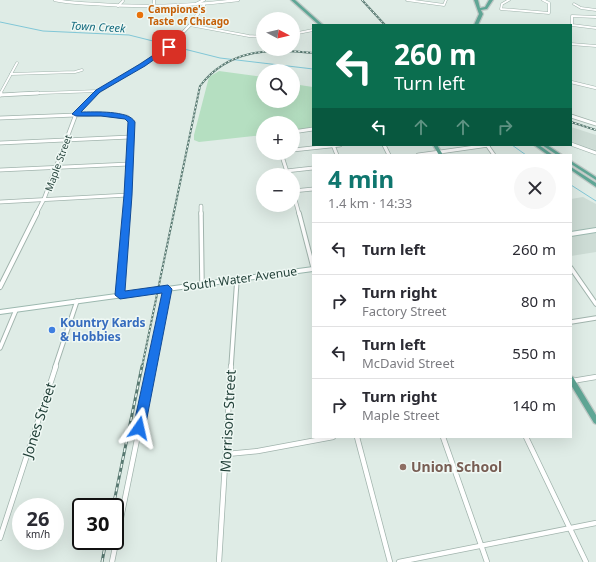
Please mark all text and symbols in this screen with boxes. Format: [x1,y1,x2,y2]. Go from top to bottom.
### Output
place label: Campione's Taste of Chicago [148,2,229,28]
marker: Campione's Taste of Chicago [135,10,145,20]
north arrow [256,12,300,56]
map controls [256,12,300,212]
water label: Town Creek [70,18,126,35]
pin [152,30,186,64]
text: 260 m [394,35,477,73]
icon: arrive [158,36,180,58]
icon: left [328,40,380,92]
button: search [256,64,300,108]
text: Turn left [394,71,465,95]
button: + [256,116,300,160]
icon: left [368,116,390,138]
icon: ahead [410,116,432,138]
icon: ahead [452,116,474,138]
icon: right [494,116,516,138]
street label: Maple Street [41,132,75,193]
text: 4 min [328,162,394,195]
button: close [514,167,556,209]
button: − [256,168,300,212]
text: 1.4 km · 14:33 [328,194,412,212]
icon: left [328,238,350,260]
text: Turn left [362,239,426,259]
text: 260 m [512,239,556,259]
street label: South Water Avenue [182,262,298,295]
text: Turn right [362,282,437,302]
icon: right [328,290,350,312]
text: 80 m [521,291,556,311]
text: Factory Street [362,302,447,320]
place label: Kountry Kards & Hobbies [60,314,146,345]
marker: Kountry Kards & Hobbies [47,325,57,335]
text: Turn left [362,334,426,354]
icon: left [328,342,350,364]
text: 550 m [512,343,556,363]
text: McDavid Street [362,354,454,372]
street label: Morrison Street [215,369,240,473]
street label: Jones Street [17,380,60,462]
text: Turn right [362,386,437,406]
icon: right [328,394,350,416]
text: 140 m [512,395,556,415]
text: Maple Street [362,406,439,424]
position arrow [118,407,160,449]
place label: Union School [411,457,502,476]
marker: Union School [398,462,408,472]
speed limit sign: 30 [72,498,124,550]
text: 26 [27,505,49,532]
text: km/h [26,527,50,541]

